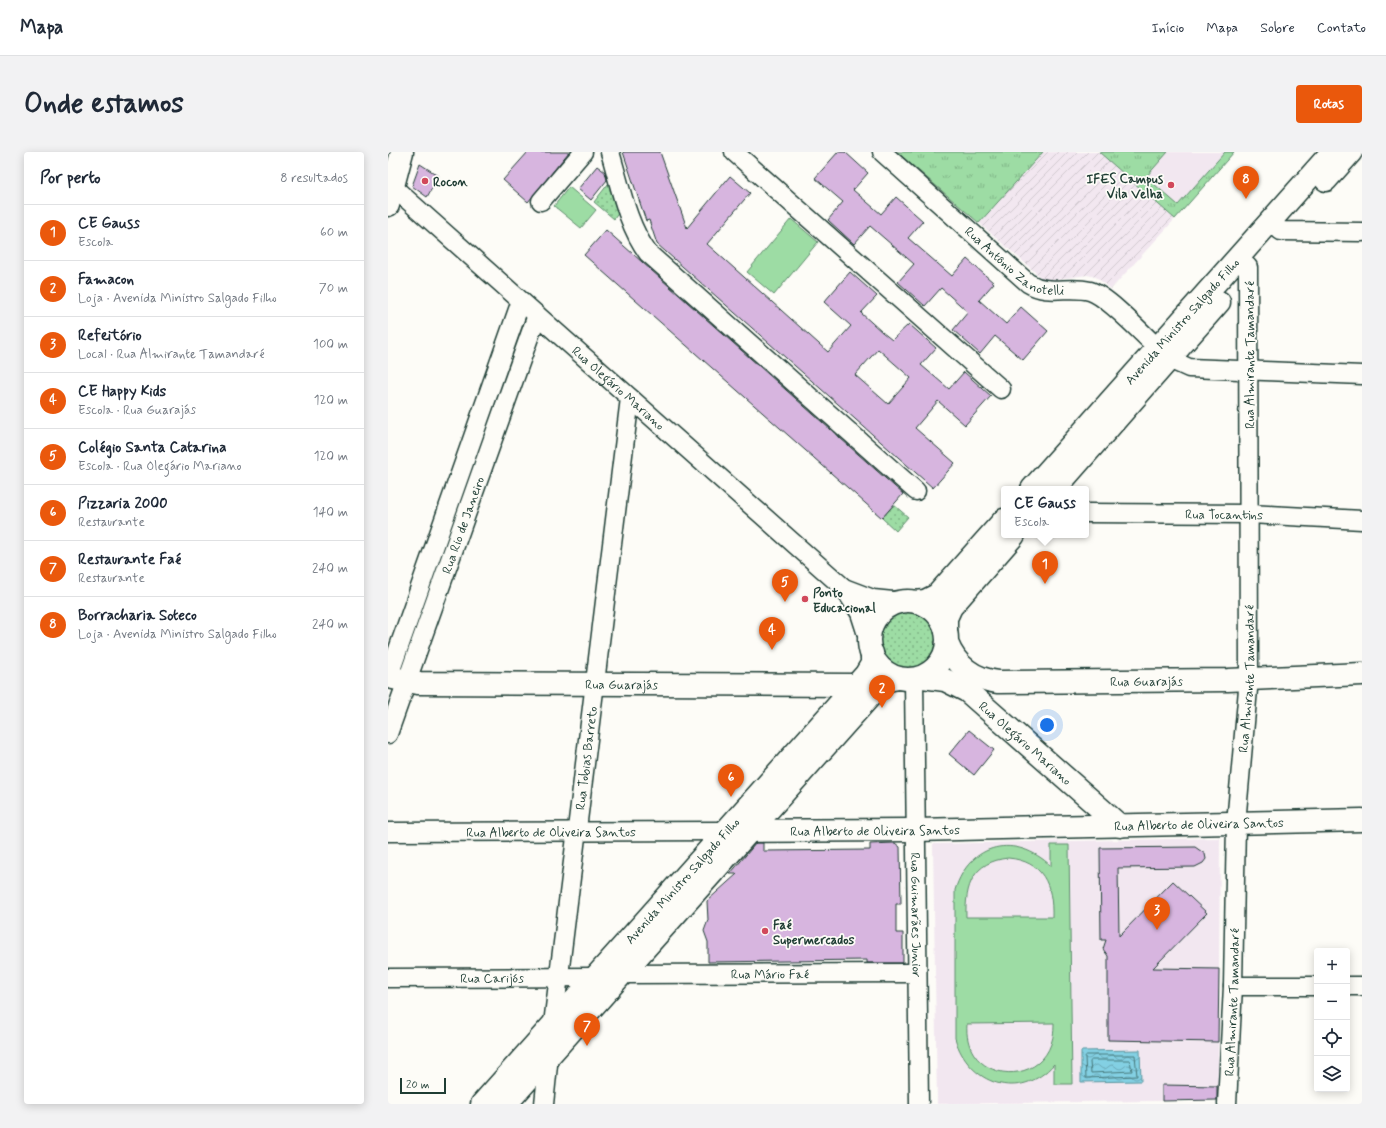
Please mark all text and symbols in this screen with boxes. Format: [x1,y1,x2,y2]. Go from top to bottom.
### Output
text: Mapa [20,15,63,40]
text: Início [1151,19,1184,37]
text: Mapa [1206,19,1238,37]
text: Sobre [1260,19,1295,37]
text: Contato [1317,19,1366,37]
button: Rotas [1296,85,1362,123]
text: Onde estamos [24,86,184,123]
pin: 8 [1233,166,1259,199]
text: Por perto [40,167,101,189]
text: 8 resultados [280,170,348,187]
place label: IFES Campus Vila Velha [1086,171,1163,203]
place label: Rocon [433,174,468,191]
marker: Rocon [420,176,430,186]
marker: IFES Campus Vila Velha [1166,180,1176,190]
text: CE Gauss [78,214,140,234]
street label: Rua Antônio Zanotelli [961,223,1065,300]
text: 1 [50,224,56,241]
text: 60 m [320,224,348,241]
text: Escola [78,234,113,251]
street label: Avenida Ministro Salgado Filho [1122,255,1244,389]
text: Famacon [78,270,134,290]
text: 2 [50,280,56,297]
text: 70 m [319,280,348,297]
street label: Rua Almirante Tamandaré [1242,281,1259,429]
text: Loja · Avenida Ministro Salgado Filho [78,290,277,307]
text: Refeitório [78,326,142,346]
text: 3 [50,336,56,353]
text: 100 m [313,336,348,353]
street label: Rua Olegário Mariano [568,343,668,435]
text: Local · Rua Almirante Tamandaré [78,346,265,363]
text: CE Happy Kids [78,382,166,402]
text: 4 [49,392,57,409]
text: 120 m [314,392,348,409]
text: Escola · Rua Guarajás [78,402,196,419]
text: Colégio Santa Catarina [78,438,227,458]
text: 5 [49,448,57,465]
text: 120 m [314,448,348,465]
text: Escola · Rua Olegário Mariano [78,458,242,475]
street label: Rua Rio de Janeiro [439,474,489,576]
popup [1001,486,1089,538]
text: Pizzaria 2000 [78,494,168,514]
text: CE Gauss [1014,494,1076,514]
text: 6 [50,504,56,521]
text: 140 m [313,504,348,521]
street label: Rua Tocantins [1185,507,1264,525]
text: Restaurante [78,514,145,531]
text: Escola [1014,514,1049,531]
text: Restaurante Faé [78,550,181,570]
pin: 1 [1032,551,1058,584]
text: 7 [49,560,57,577]
text: 240 m [312,560,348,577]
pin: 5 [772,569,798,602]
text: Restaurante [78,570,145,587]
place label: Ponto Educacional [813,585,877,617]
marker: Ponto Educacional [800,594,810,604]
street label: Rua Almirante Tamandaré [1235,604,1259,754]
text: Borracharia Soteco [78,606,197,626]
text: 8 [49,616,57,633]
text: 240 m [312,616,348,633]
pin: 4 [759,617,785,650]
text: Loja · Avenida Ministro Salgado Filho [78,626,277,643]
street label: Rua Guarajás [1110,673,1183,691]
pin: 2 [869,675,895,708]
street label: Rua Guarajás [585,677,658,694]
street label: Rua Olegário Mariano [974,698,1075,790]
street label: Rua Tobias Barreto [572,705,602,811]
your location [1037,715,1057,735]
pin: 6 [718,764,744,797]
street label: Avenida Ministro Salgado Filho [622,814,744,948]
street label: Rua Alberto de Oliveira Santos [1114,815,1284,836]
street label: Rua Alberto de Oliveira Santos [790,822,960,841]
street label: Rua Alberto de Oliveira Santos [466,824,636,842]
street label: Rua Guimarães Junior [906,852,925,978]
pin: 3 [1144,897,1170,930]
place label: Faé Supermercados [773,917,855,949]
marker: Faé Supermercados [760,926,770,936]
street label: Rua Almirante Tamandaré [1221,928,1244,1077]
map controls [1314,948,1350,1092]
button: + [1314,948,1350,984]
street label: Rua Mário Faé [731,966,809,984]
street label: Rua Carijós [460,970,524,988]
button: − [1314,984,1350,1020]
pin: 7 [574,1013,600,1046]
button: locate [1314,1020,1350,1056]
button: layers [1314,1056,1350,1092]
scale bar [400,1076,446,1095]
text: 20 m [406,1078,429,1092]

